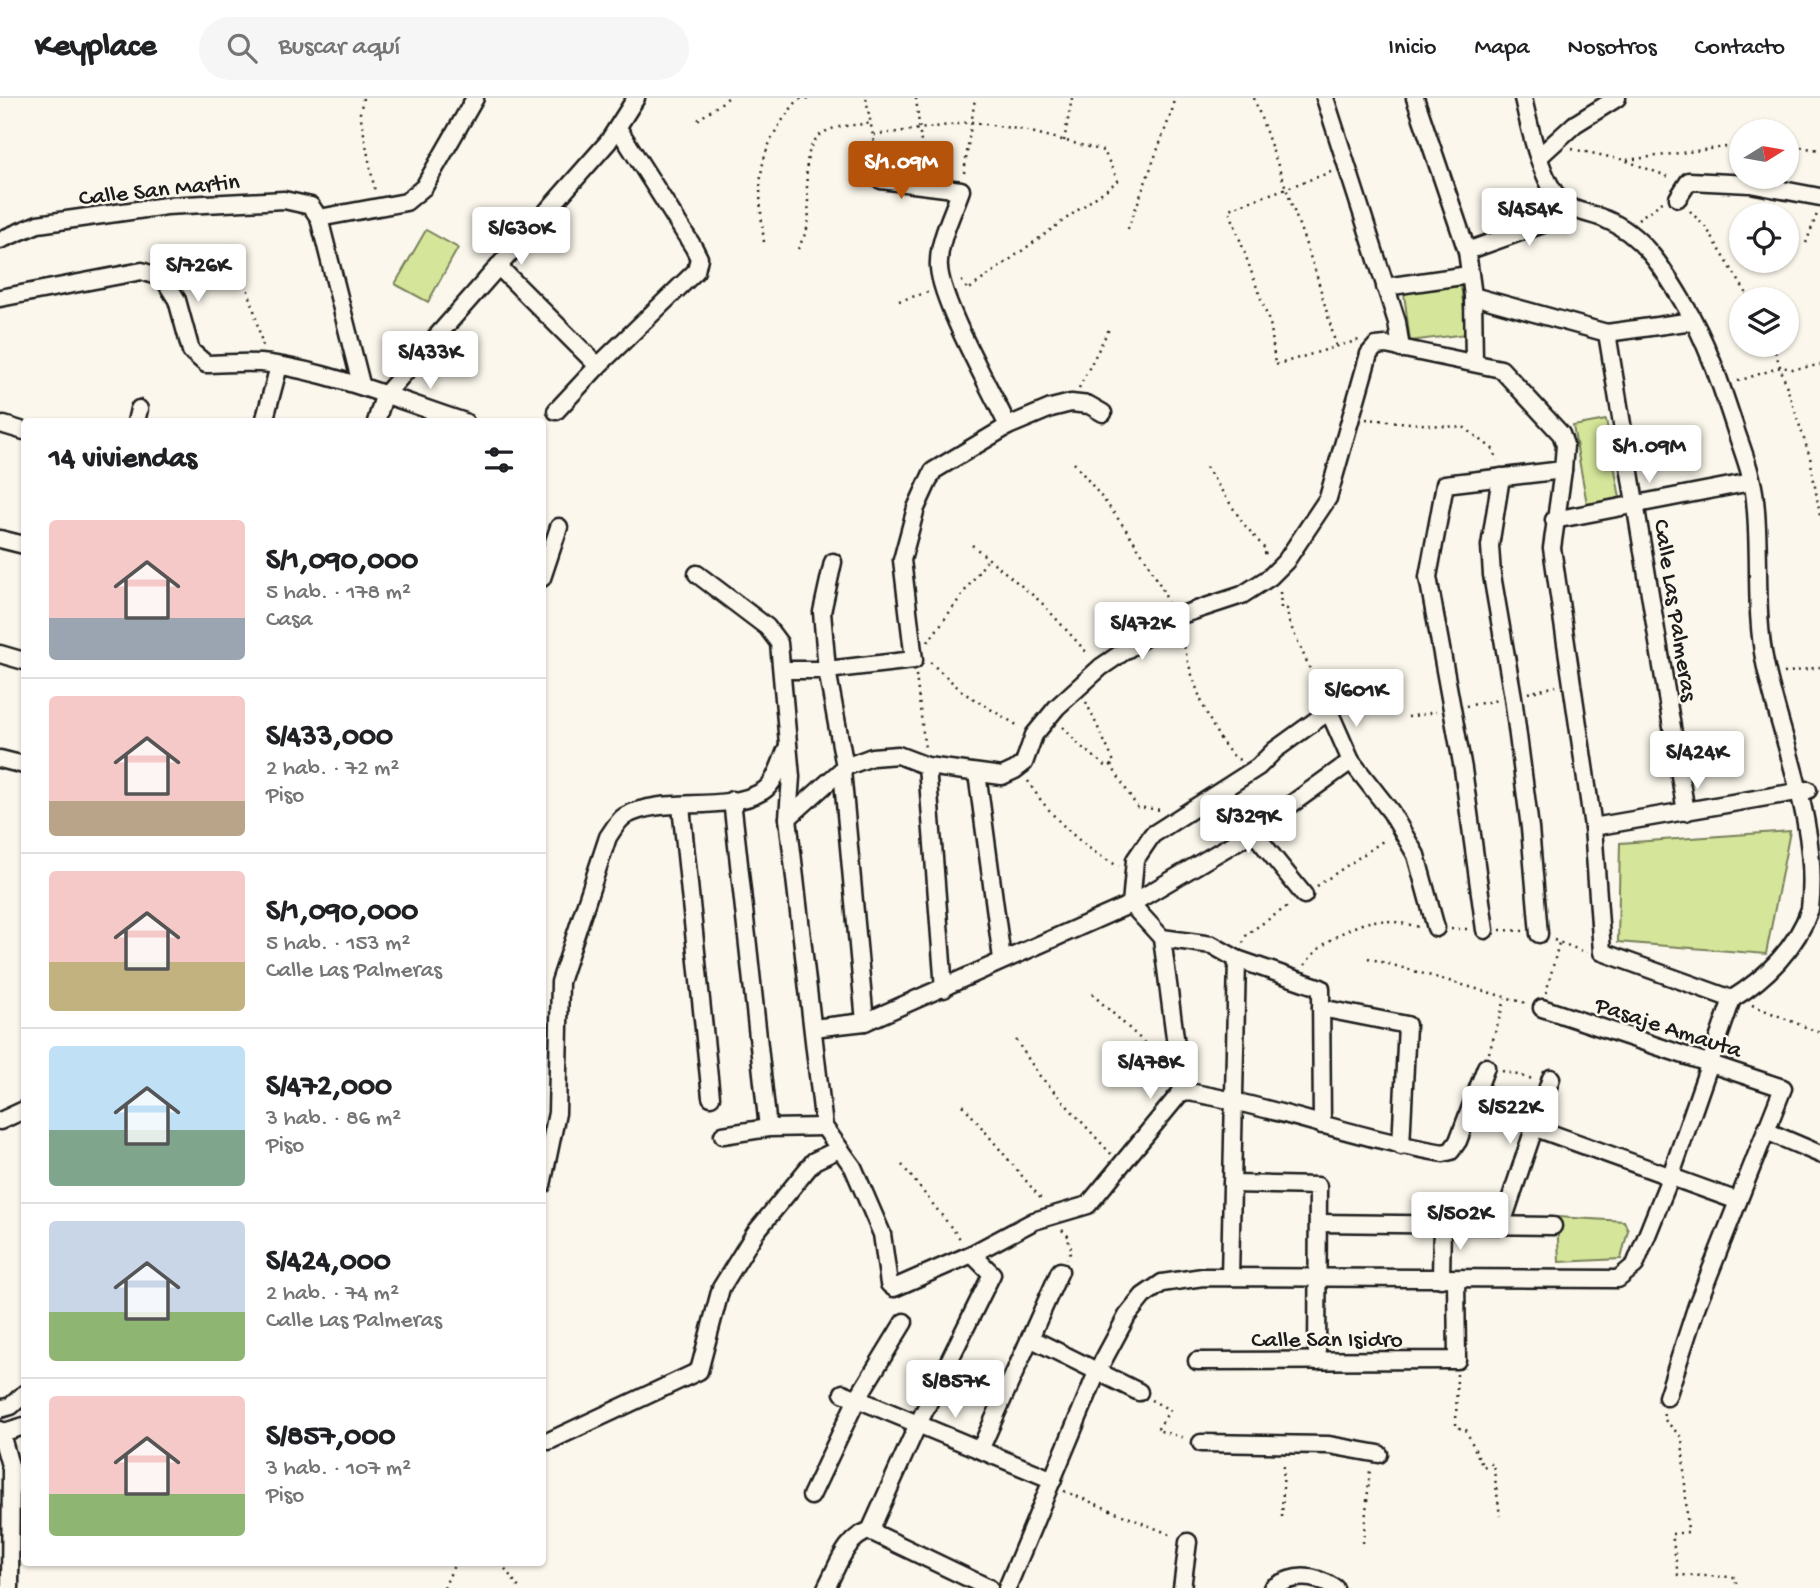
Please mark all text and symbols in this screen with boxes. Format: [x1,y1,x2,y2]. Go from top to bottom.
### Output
search box [199,17,689,80]
text: Keyplace [35,29,157,67]
icon: search [223,29,261,67]
text: Buscar aquí [279,33,400,64]
text: Inicio [1388,34,1436,63]
text: Mapa [1474,34,1530,63]
text: Nosotros [1568,34,1657,63]
text: Contacto [1695,34,1785,63]
north arrow [1729,119,1799,189]
map controls [1729,119,1799,357]
pin: S/1.09M [836,141,966,201]
text: S/1.09M [864,150,938,177]
street label: Calle San Martin [78,169,242,214]
pin: S/454K [1472,188,1586,248]
text: S/454K [1498,197,1560,224]
button: locate [1729,203,1799,273]
pin: S/630K [464,208,578,267]
text: S/630K [488,216,554,243]
pin: S/726K [141,244,255,304]
text: S/726K [166,253,230,280]
button: layers [1729,287,1799,357]
pin: S/433K [373,331,487,391]
text: S/433K [398,340,462,367]
pin: S/1.09M [1584,426,1714,485]
text: S/1.09M [1612,434,1686,461]
icon: filters [480,441,518,479]
text: 14 viviendas [49,443,197,478]
street label: Calle Las Palmeras [1645,518,1702,705]
text: S/1,090,000 [266,545,418,580]
icon: home [105,548,189,632]
text: 5 hab. · 178 m² [266,580,411,607]
pin: S/472K [1085,602,1199,662]
text: Casa [266,607,312,634]
text: S/472K [1111,611,1173,638]
pin: S/601K [1299,670,1413,729]
text: S/601K [1325,678,1387,705]
text: S/433,000 [266,721,393,756]
icon: home [105,724,189,808]
pin: S/424K [1640,732,1754,791]
text: S/424K [1666,740,1728,767]
text: 2 hab. · 72 m² [266,756,399,783]
text: Piso [266,783,304,810]
pin: S/329K [1191,796,1305,855]
text: S/329K [1216,804,1280,831]
text: S/1,090,000 [266,896,418,931]
icon: home [105,899,189,983]
text: 5 hab. · 153 m² [266,931,410,958]
text: Calle Las Palmeras [266,958,442,985]
street label: Pasaje Amauta [1590,992,1746,1067]
pin: S/478K [1093,1042,1207,1101]
text: S/478K [1118,1050,1182,1077]
text: S/472,000 [266,1071,392,1106]
icon: home [105,1074,189,1158]
pin: S/522K [1453,1086,1567,1146]
text: S/522K [1478,1095,1542,1122]
text: 3 hab. · 86 m² [266,1106,401,1133]
text: Piso [266,1133,304,1160]
pin: S/502K [1403,1192,1517,1252]
text: S/502K [1427,1201,1493,1228]
text: S/424,000 [266,1246,391,1281]
icon: home [105,1249,189,1333]
text: 2 hab. · 74 m² [266,1281,399,1308]
text: Calle Las Palmeras [266,1308,442,1335]
street label: Calle San Isidro [1251,1327,1403,1356]
pin: S/857K [898,1360,1012,1420]
text: S/857K [922,1369,988,1396]
text: S/857,000 [266,1421,395,1456]
icon: home [105,1424,189,1508]
text: 3 hab. · 107 m² [266,1456,411,1483]
text: Piso [266,1483,304,1510]

